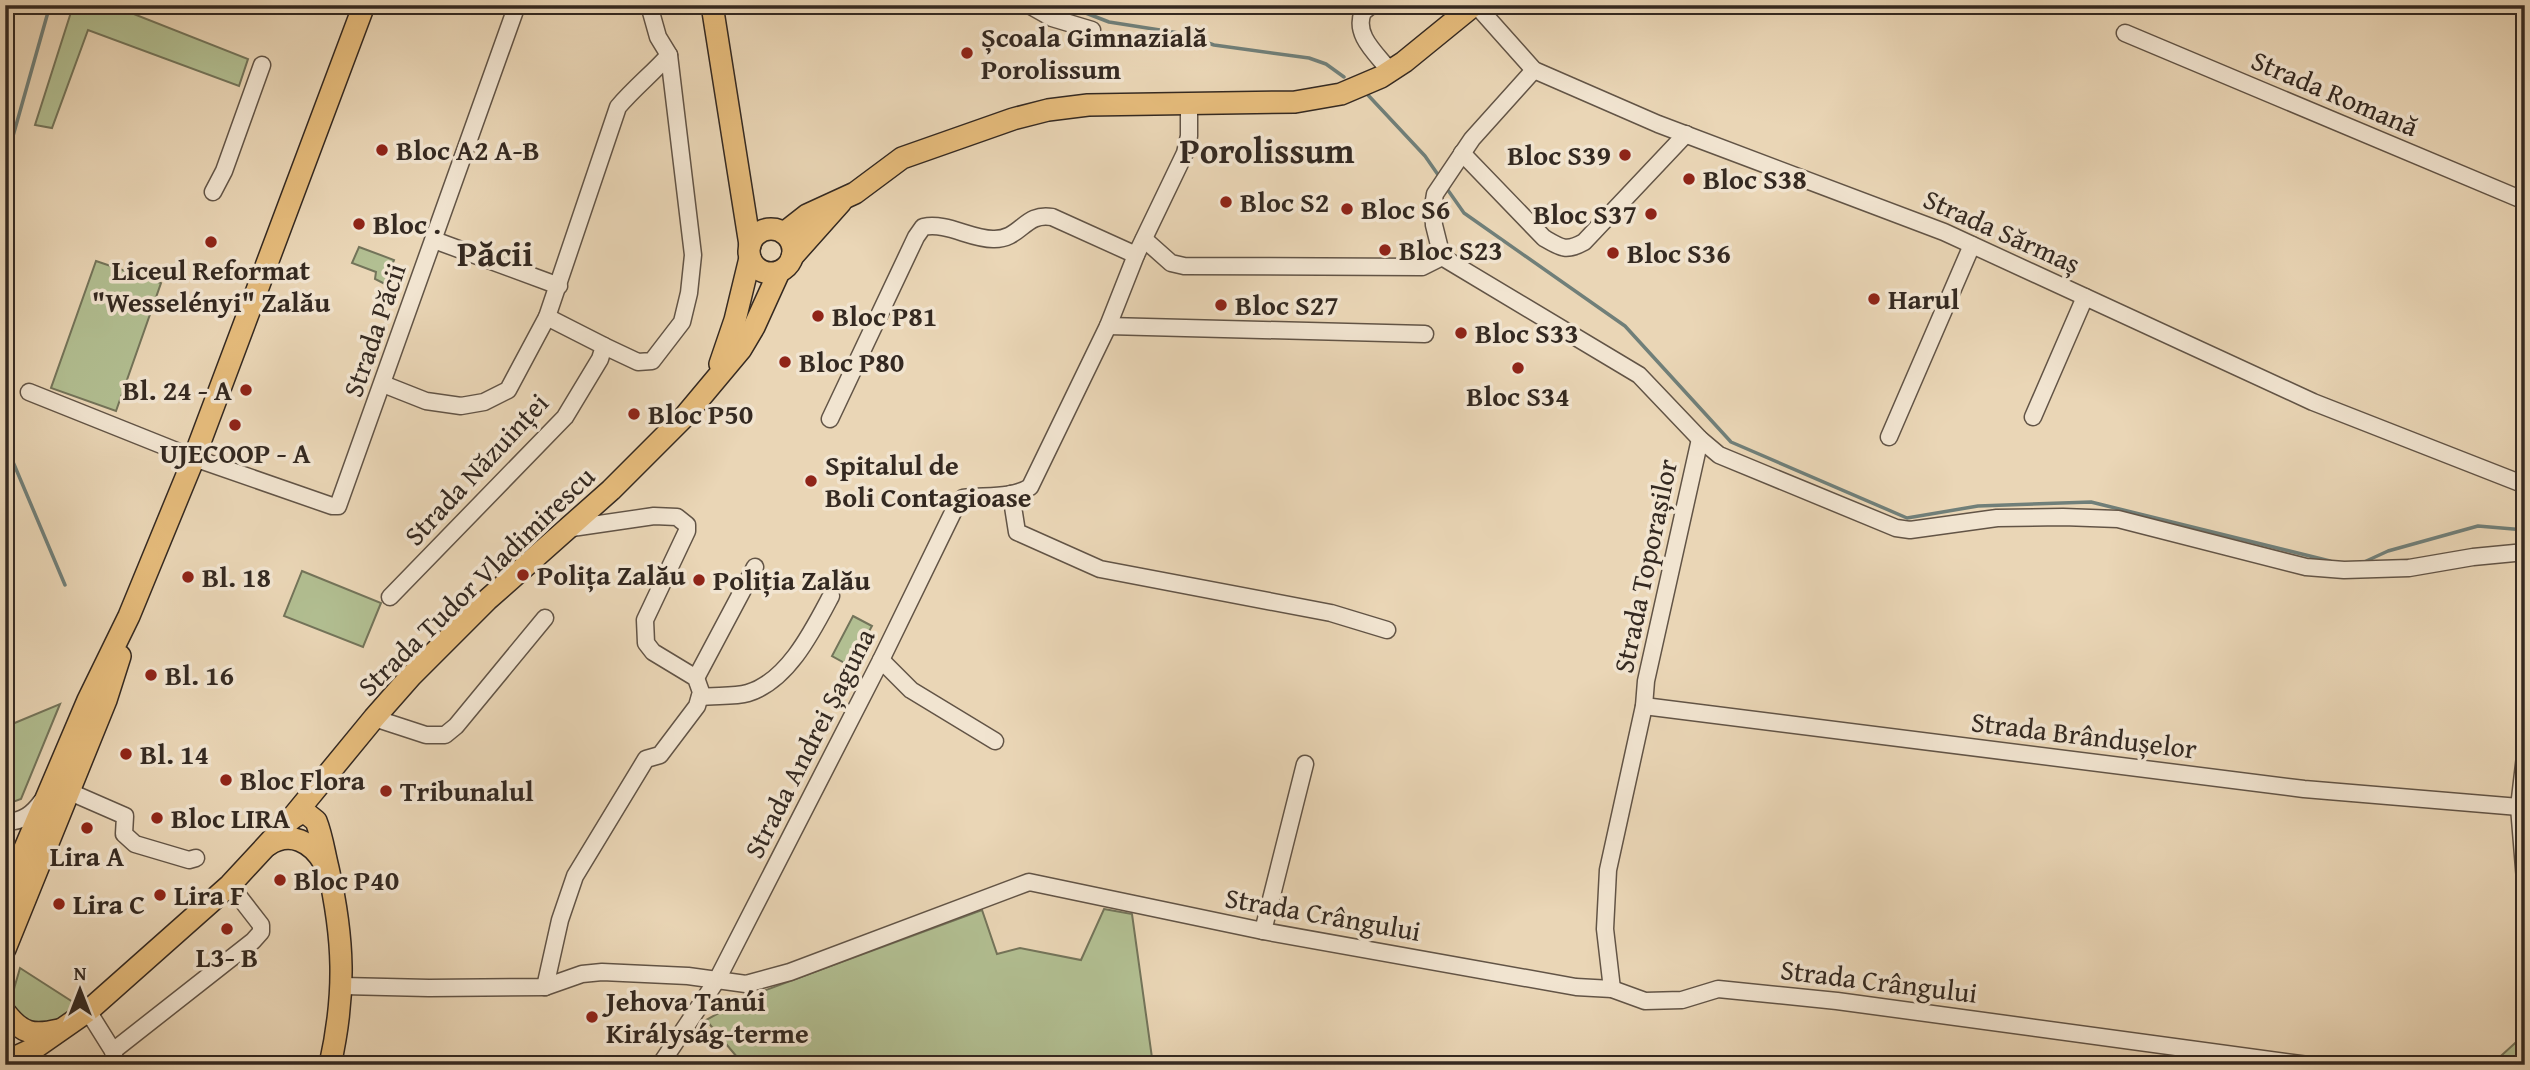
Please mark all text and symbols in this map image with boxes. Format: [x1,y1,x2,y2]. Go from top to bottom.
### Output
place label: Școala Gimnazială Porolissum [981,16,1208,89]
street label: Strada Romană [2245,39,2426,146]
marker: Școala Gimnazială Porolissum [959,45,975,61]
district label: Porolissum [1179,125,1355,176]
place label: Bloc A2 A-B [396,129,540,170]
place label: Bloc S39 [1507,134,1611,175]
marker: Bloc A2 A-B [374,142,390,158]
marker: Bloc S39 [1617,147,1633,163]
place label: Bloc S38 [1703,158,1807,199]
marker: Bloc S38 [1681,171,1697,187]
street label: Strada Sărmaș [1917,178,2087,283]
place label: Bloc S2 [1240,181,1329,222]
place label: Bloc S6 [1361,188,1450,229]
place label: Bloc S37 [1533,193,1637,234]
marker: Bloc S2 [1218,194,1234,210]
marker: Bloc S6 [1339,201,1355,217]
place label: Bloc . [373,203,441,244]
marker: Bloc S37 [1643,206,1659,222]
marker: Bloc . [351,216,367,232]
district label: Păcii [457,228,533,279]
place label: Bloc S23 [1399,229,1503,270]
place label: Bloc S36 [1627,232,1731,273]
marker: Liceul Reformat "Wesselényi" Zalău [203,234,219,250]
marker: Bloc S23 [1377,242,1393,258]
marker: Bloc S36 [1605,245,1621,261]
place label: Liceul Reformat "Wesselényi" Zalău [92,249,330,322]
street label: Strada Păcii [332,257,416,402]
place label: Harul [1888,278,1960,319]
place label: Bloc S27 [1235,284,1339,325]
marker: Harul [1866,291,1882,307]
place label: Bloc P81 [832,295,937,336]
marker: Bloc S27 [1213,297,1229,313]
marker: Bloc P81 [810,308,826,324]
place label: Bloc S33 [1475,312,1579,353]
marker: Bloc S33 [1453,325,1469,341]
place label: Bloc P80 [799,341,904,382]
marker: Bloc P80 [777,354,793,370]
marker: Bloc S34 [1510,360,1526,376]
place label: Bl. 24 - A [123,369,232,410]
place label: Bloc S34 [1466,375,1570,416]
marker: Bl. 24 - A [238,382,254,398]
street label: Strada Năzuinței [394,383,557,554]
place label: Bloc P50 [648,393,753,434]
marker: Bloc P50 [626,406,642,422]
marker: UJECOOP - A [227,417,243,433]
place label: UJECOOP - A [159,432,311,473]
place label: Spitalul de Boli Contagioase [825,444,1031,517]
street label: Strada Toporașilor [1602,455,1687,677]
street label: Strada Tudor Vladimirescu [348,456,604,705]
marker: Spitalul de Boli Contagioase [803,473,819,489]
place label: Polița Zalău [537,554,686,595]
place label: Bl. 18 [202,556,271,597]
place label: Poliția Zalău [713,559,870,600]
marker: Polița Zalău [515,567,531,583]
marker: Bl. 18 [180,569,196,585]
marker: Poliția Zalău [691,572,707,588]
street label: Strada Andrei Șaguna [733,620,885,865]
place label: Bl. 16 [165,654,234,695]
marker: Bl. 16 [143,667,159,683]
street label: Strada Brândușelor [1969,700,2200,769]
place label: Bl. 14 [140,733,209,774]
marker: Bl. 14 [118,746,134,762]
place label: Bloc Flora [240,759,366,800]
place label: Tribunalul [400,770,534,811]
marker: Bloc Flora [218,772,234,788]
marker: Tribunalul [378,783,394,799]
place label: Bloc LIRA [171,797,290,838]
marker: Bloc LIRA [149,810,165,826]
marker: Lira A [79,820,95,836]
place label: Lira A [50,835,124,876]
place label: Bloc P40 [294,859,399,900]
marker: Bloc P40 [272,872,288,888]
place label: Lira F [174,874,245,915]
street label: Strada Crângului [1222,876,1424,951]
place label: Lira C [73,883,145,924]
marker: Lira F [152,887,168,903]
marker: Lira C [51,896,67,912]
marker: L3- B [219,921,235,937]
place label: L3- B [196,936,258,977]
street label: Strada Crângului [1778,948,1980,1013]
north arrow [46,954,116,1024]
text: N [74,959,87,987]
place label: Jehova Tanúi Királyság-terme [602,980,809,1053]
marker: Jehova Tanúi Királyság-terme [584,1009,600,1025]

